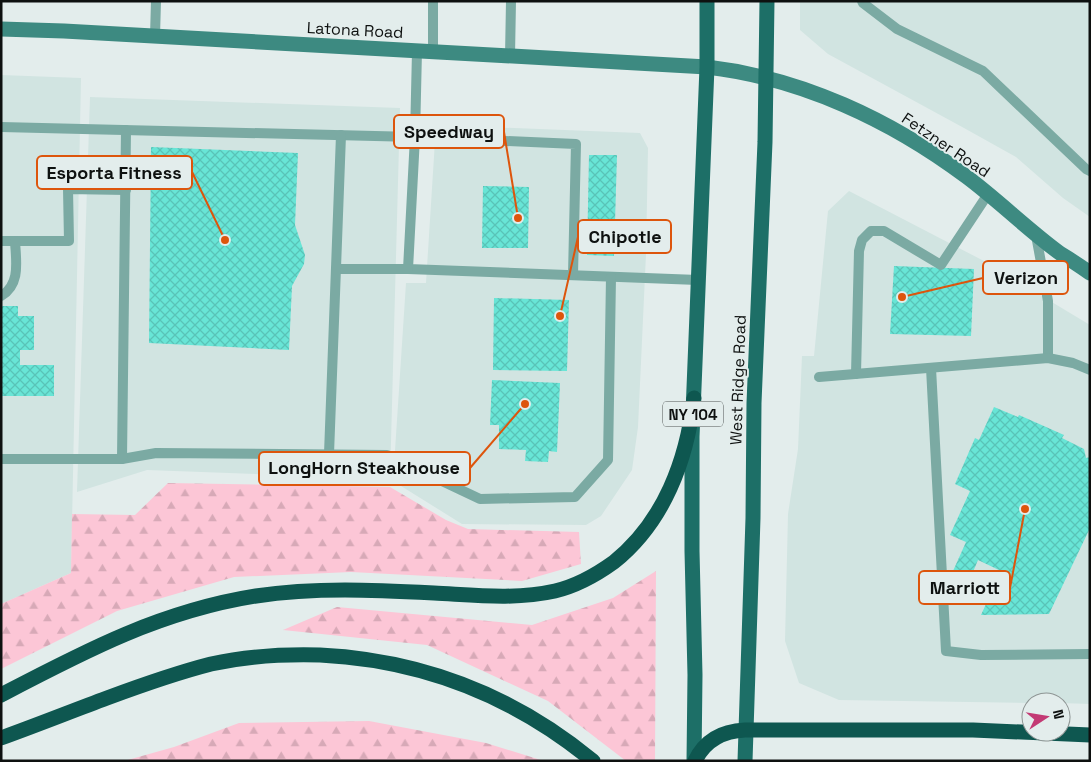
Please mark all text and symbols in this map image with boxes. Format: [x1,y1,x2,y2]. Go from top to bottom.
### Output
street label: Latona Road [306,17,404,43]
street label: Fetzner Road [898,108,994,182]
callout: Speedway [394,115,504,148]
text: Speedway [404,120,494,143]
callout: Esporta Fitness [37,156,192,189]
text: Esporta Fitness [46,161,182,184]
callout: Chipotle [578,220,671,253]
text: Chipotle [588,225,662,248]
callout: Verizon [983,261,1068,294]
text: Verizon [994,266,1058,289]
street label: West Ridge Road [725,314,751,446]
road number: NY 104 [663,402,723,426]
callout: LongHorn Steakhouse [259,452,470,485]
text: LongHorn Steakhouse [268,456,460,479]
callout: Marriott [919,571,1010,604]
text: Marriott [930,576,1000,599]
north arrow [1021,692,1071,742]
text: N [1049,708,1068,721]

